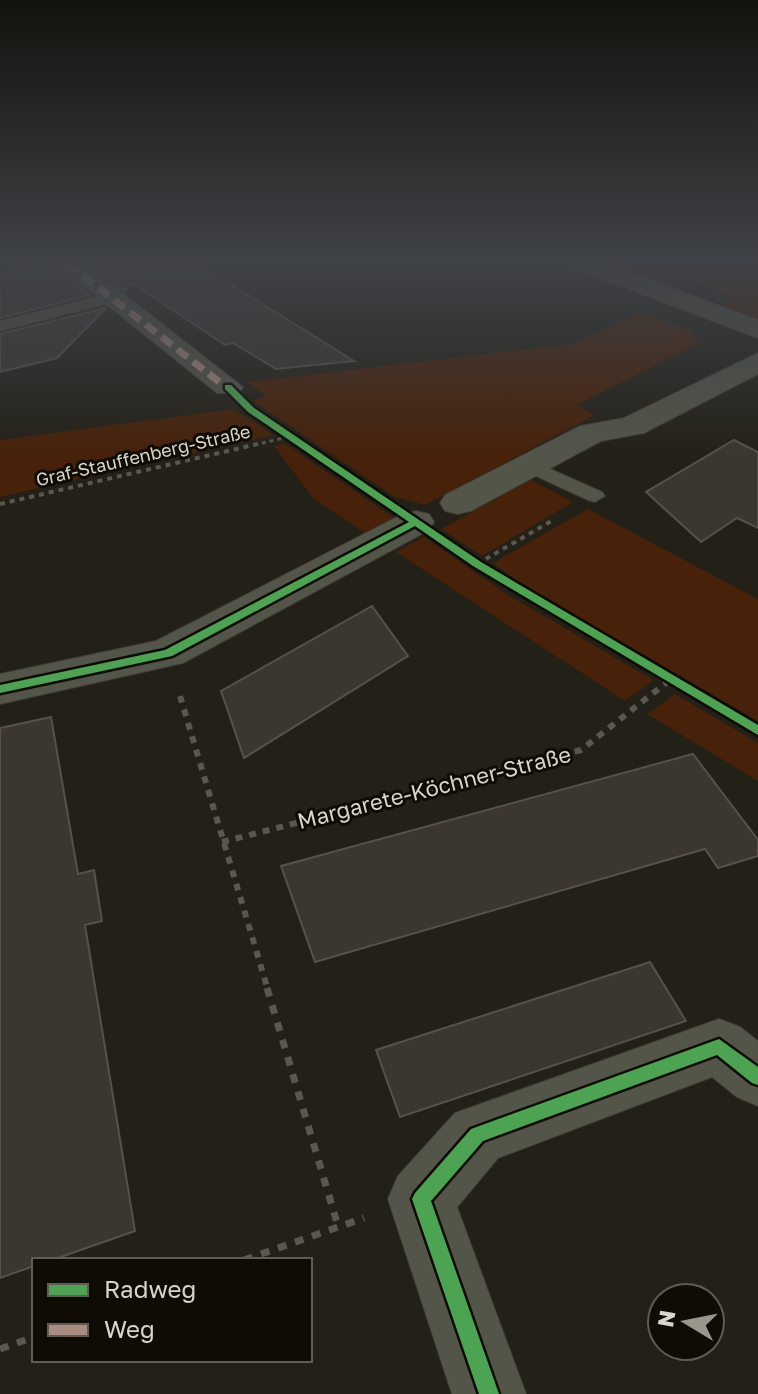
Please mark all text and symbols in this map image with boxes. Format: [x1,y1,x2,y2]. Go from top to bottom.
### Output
street label: Graf-Stauffenberg-Straße [34,420,252,490]
street label: Margarete-Köchner-Straße [294,740,574,834]
legend [32,1258,312,1362]
text: Radweg [104,1274,196,1303]
north arrow [646,1282,726,1362]
text: N [651,1308,681,1329]
text: Weg [104,1314,155,1343]

